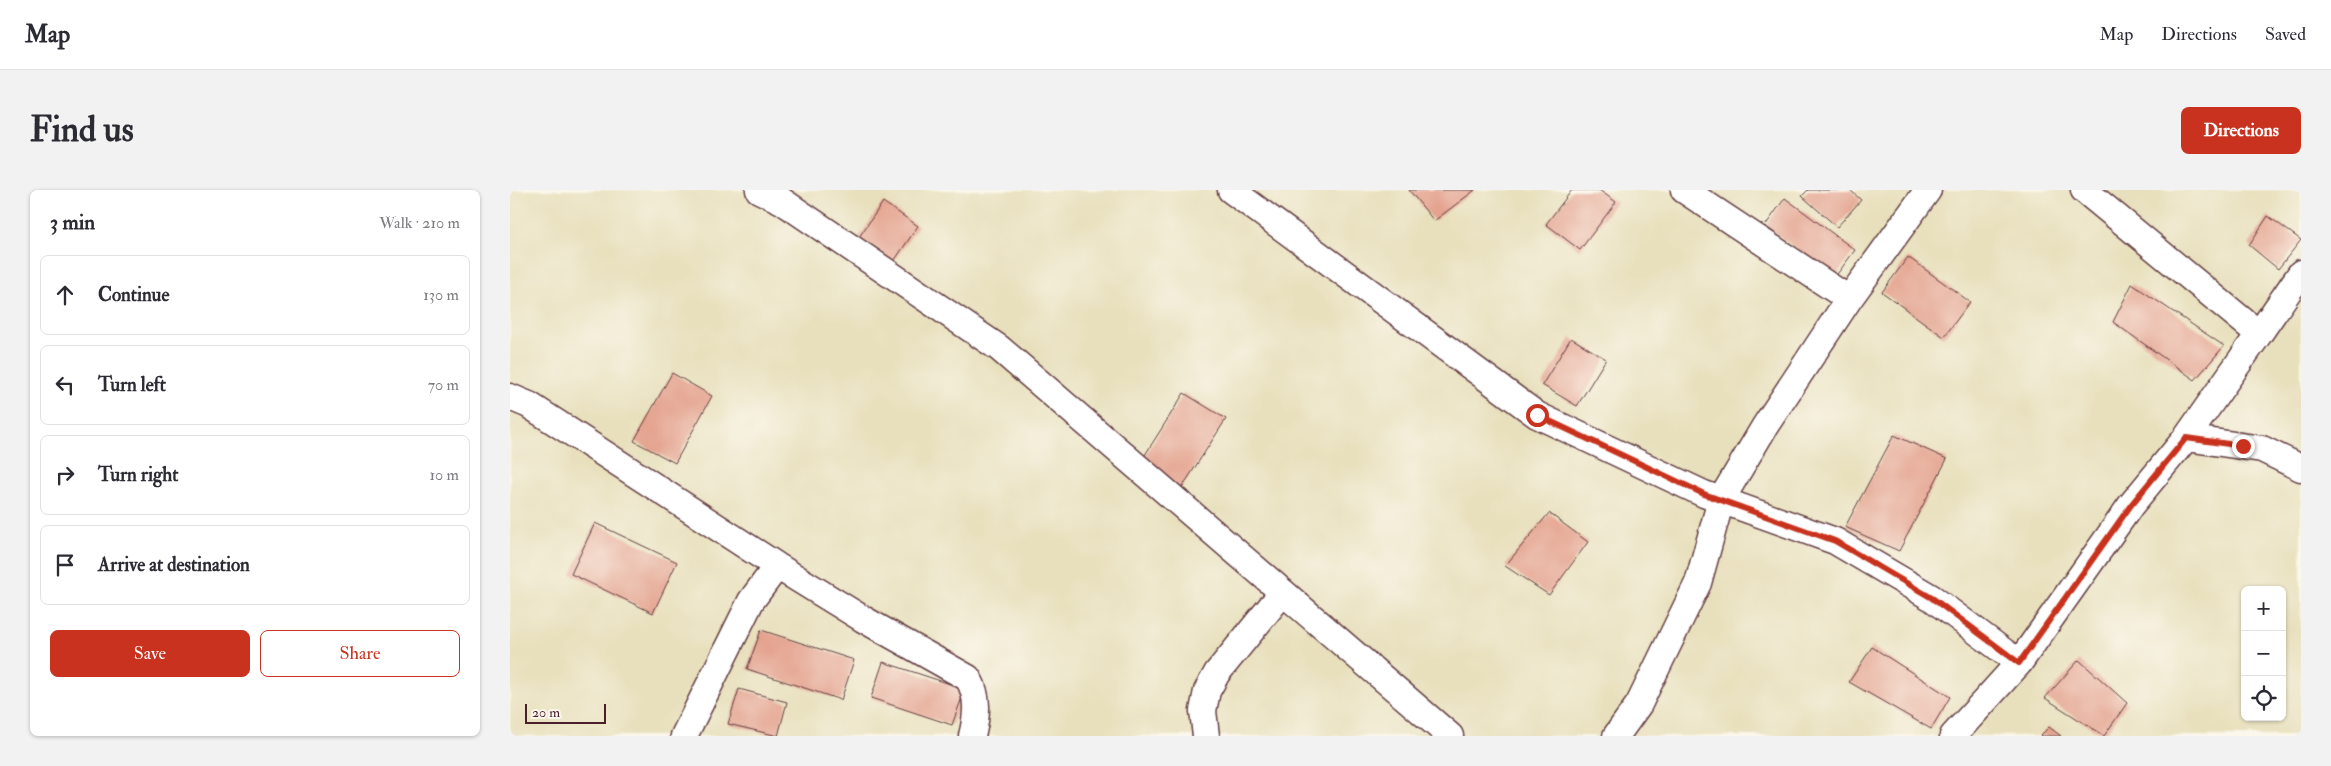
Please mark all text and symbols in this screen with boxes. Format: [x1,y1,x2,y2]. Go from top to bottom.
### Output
text: Map [25,19,70,50]
text: Map [2100,23,2133,46]
text: Directions [2161,23,2237,46]
text: Saved [2265,23,2306,46]
button: Directions [2181,107,2301,154]
text: Find us [30,108,134,152]
text: 3 min [50,209,95,236]
text: Walk · 210 m [379,213,460,233]
icon: ahead [51,281,79,309]
text: Continue [98,283,169,307]
text: 130 m [423,285,459,305]
icon: left [51,371,79,399]
text: Turn left [98,373,166,397]
text: 70 m [428,375,459,395]
route start [1526,404,1549,427]
route end [2232,435,2255,458]
icon: right [51,461,79,489]
text: Turn right [98,463,178,487]
text: 10 m [429,465,459,485]
icon: arrive [51,551,79,579]
text: Arrive at destination [98,553,250,577]
map controls [2241,586,2286,721]
button: + [2241,586,2286,631]
button: Save [50,630,250,677]
button: Share [260,630,460,677]
button: − [2241,631,2286,676]
button: locate [2241,676,2286,721]
scale bar [525,701,606,724]
text: 20 m [532,704,560,721]

